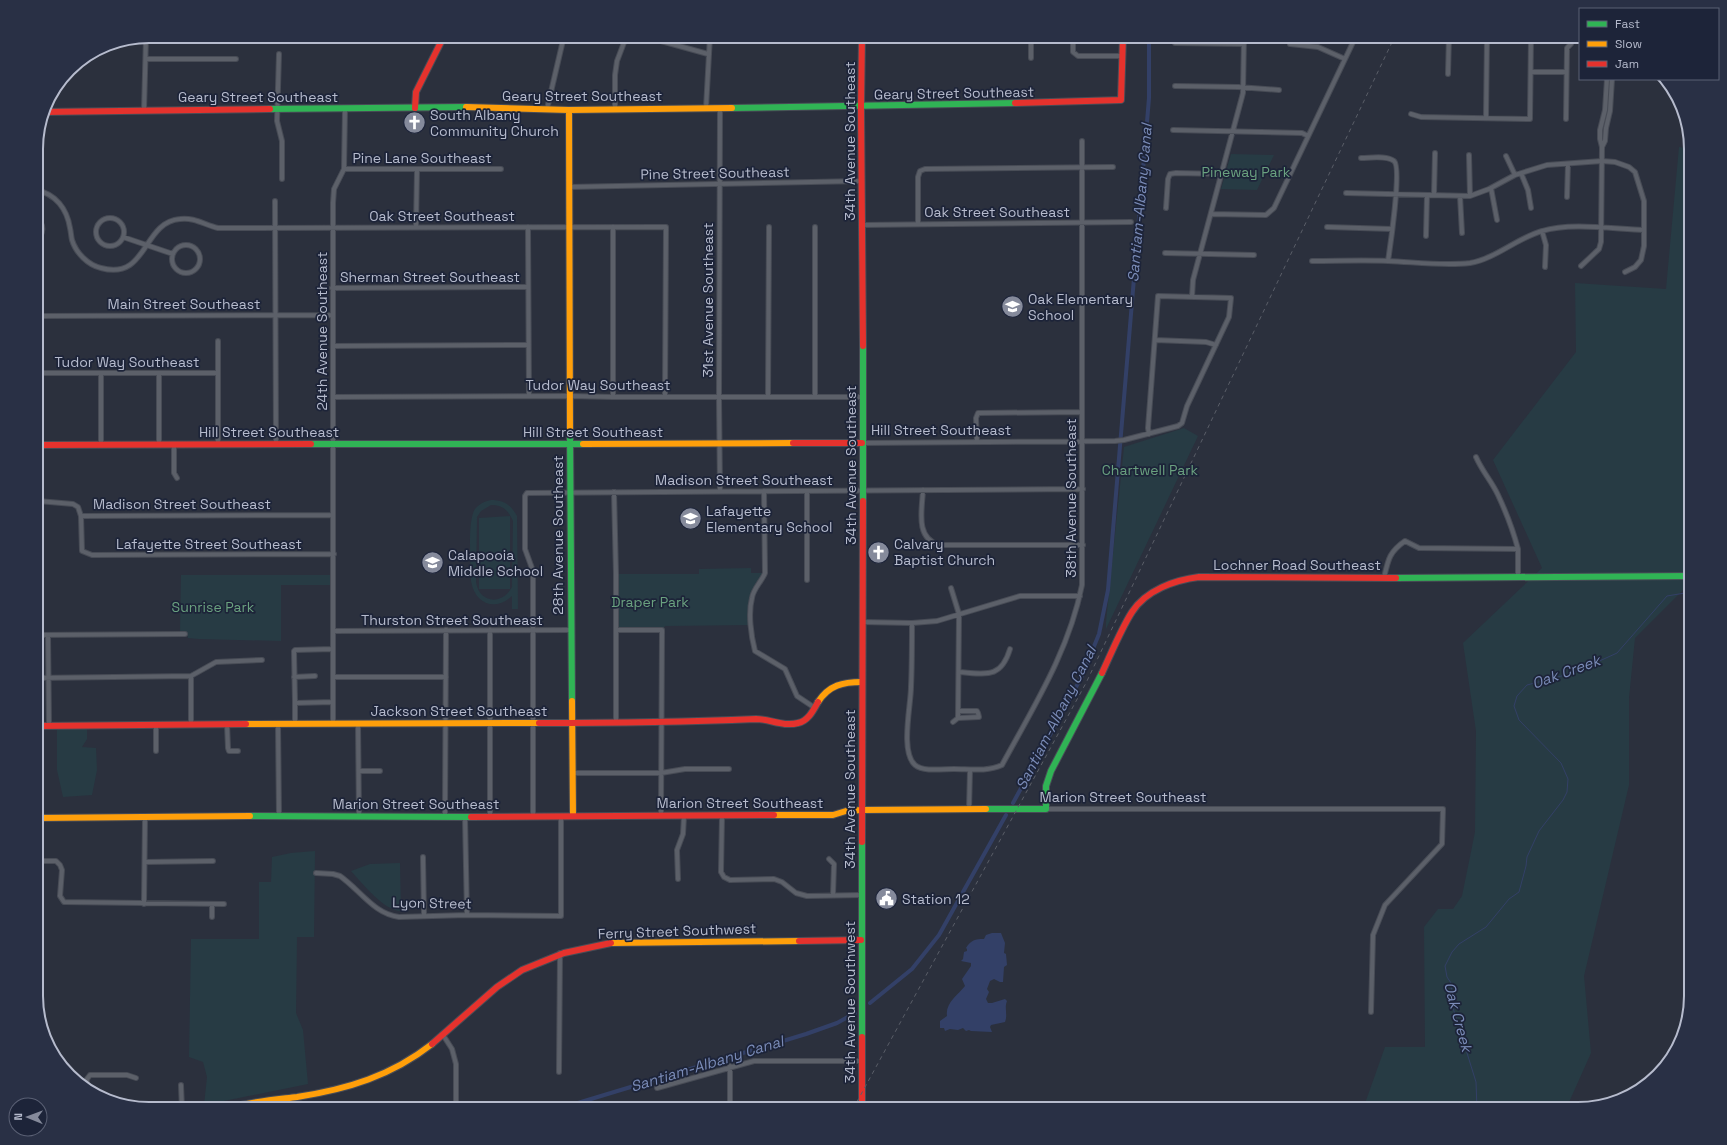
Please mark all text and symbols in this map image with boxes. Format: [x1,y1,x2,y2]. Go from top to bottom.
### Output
legend [1579,8,1719,80]
text: Fast [1615,16,1640,32]
text: Slow [1615,36,1642,52]
text: Jam [1615,56,1639,72]
street label: 34th Avenue Southeast [841,61,859,221]
street label: Geary Street Southeast [874,83,1034,103]
street label: Geary Street Southeast [502,87,662,105]
street label: Geary Street Southeast [178,88,338,106]
place label: South Albany Community Church [430,106,559,140]
church icon: South Albany Community Church [402,110,428,136]
water label: Santiam-Albany Canal [1123,121,1156,283]
street label: Pine Lane Southeast [352,149,492,167]
street label: Pine Street Southeast [640,163,790,183]
park label: Pineway Park [1202,163,1291,181]
street label: Oak Street Southeast [924,203,1070,221]
street label: Oak Street Southeast [369,207,515,225]
street label: 31st Avenue Southeast [699,223,717,377]
street label: 24th Avenue Southeast [313,251,331,411]
street label: Sherman Street Southeast [340,268,520,286]
place label: Oak Elementary School [1028,290,1133,324]
school or university icon: Oak Elementary School [1000,294,1026,320]
street label: Main Street Southeast [108,295,260,313]
street label: Tudor Way Southeast [54,353,200,371]
street label: Tudor Way Southeast [525,376,671,394]
street label: 34th Avenue Southeast [842,385,860,545]
street label: 38th Avenue Southeast [1062,418,1080,578]
street label: Hill Street Southeast [871,421,1011,439]
street label: Hill Street Southeast [199,423,339,441]
street label: Hill Street Southeast [523,423,663,441]
street label: 28th Avenue Southeast [549,455,567,615]
park label: Chartwell Park [1102,461,1199,479]
street label: Madison Street Southeast [655,471,833,489]
street label: Madison Street Southeast [93,495,271,513]
place label: Lafayette Elementary School [706,502,832,536]
school or university icon: Lafayette Elementary School [677,506,703,532]
street label: Lafayette Street Southeast [116,535,302,553]
place label: Calvary Baptist Church [894,535,995,569]
church icon: Calvary Baptist Church [866,539,892,565]
place label: Calapooia Middle School [448,546,543,580]
school or university icon: Calapooia Middle School [419,550,445,576]
street label: Lochner Road Southeast [1213,556,1381,574]
park label: Draper Park [611,593,689,611]
park label: Sunrise Park [172,598,255,616]
street label: Thurston Street Southeast [361,611,543,629]
water label: Santiam-Albany Canal [1011,641,1101,793]
water label: Oak Creek [1529,650,1604,693]
street label: Jackson Street Southeast [371,702,547,720]
street label: 34th Avenue Southeast [841,709,859,869]
street label: Marion Street Southeast [1040,788,1206,806]
street label: Marion Street Southeast [657,794,823,812]
street label: Marion Street Southeast [333,795,499,813]
public building icon: Station 12 [874,886,900,912]
place label: Station 12 [902,890,970,908]
street label: Lyon Street [392,893,472,913]
street label: Ferry Street Southwest [597,919,757,943]
street label: 34th Avenue Southwest [841,921,859,1083]
water label: Oak Creek [1440,980,1477,1056]
water label: Santiam-Albany Canal [628,1031,788,1096]
north arrow [8,1097,48,1137]
text: N [11,1113,25,1121]

